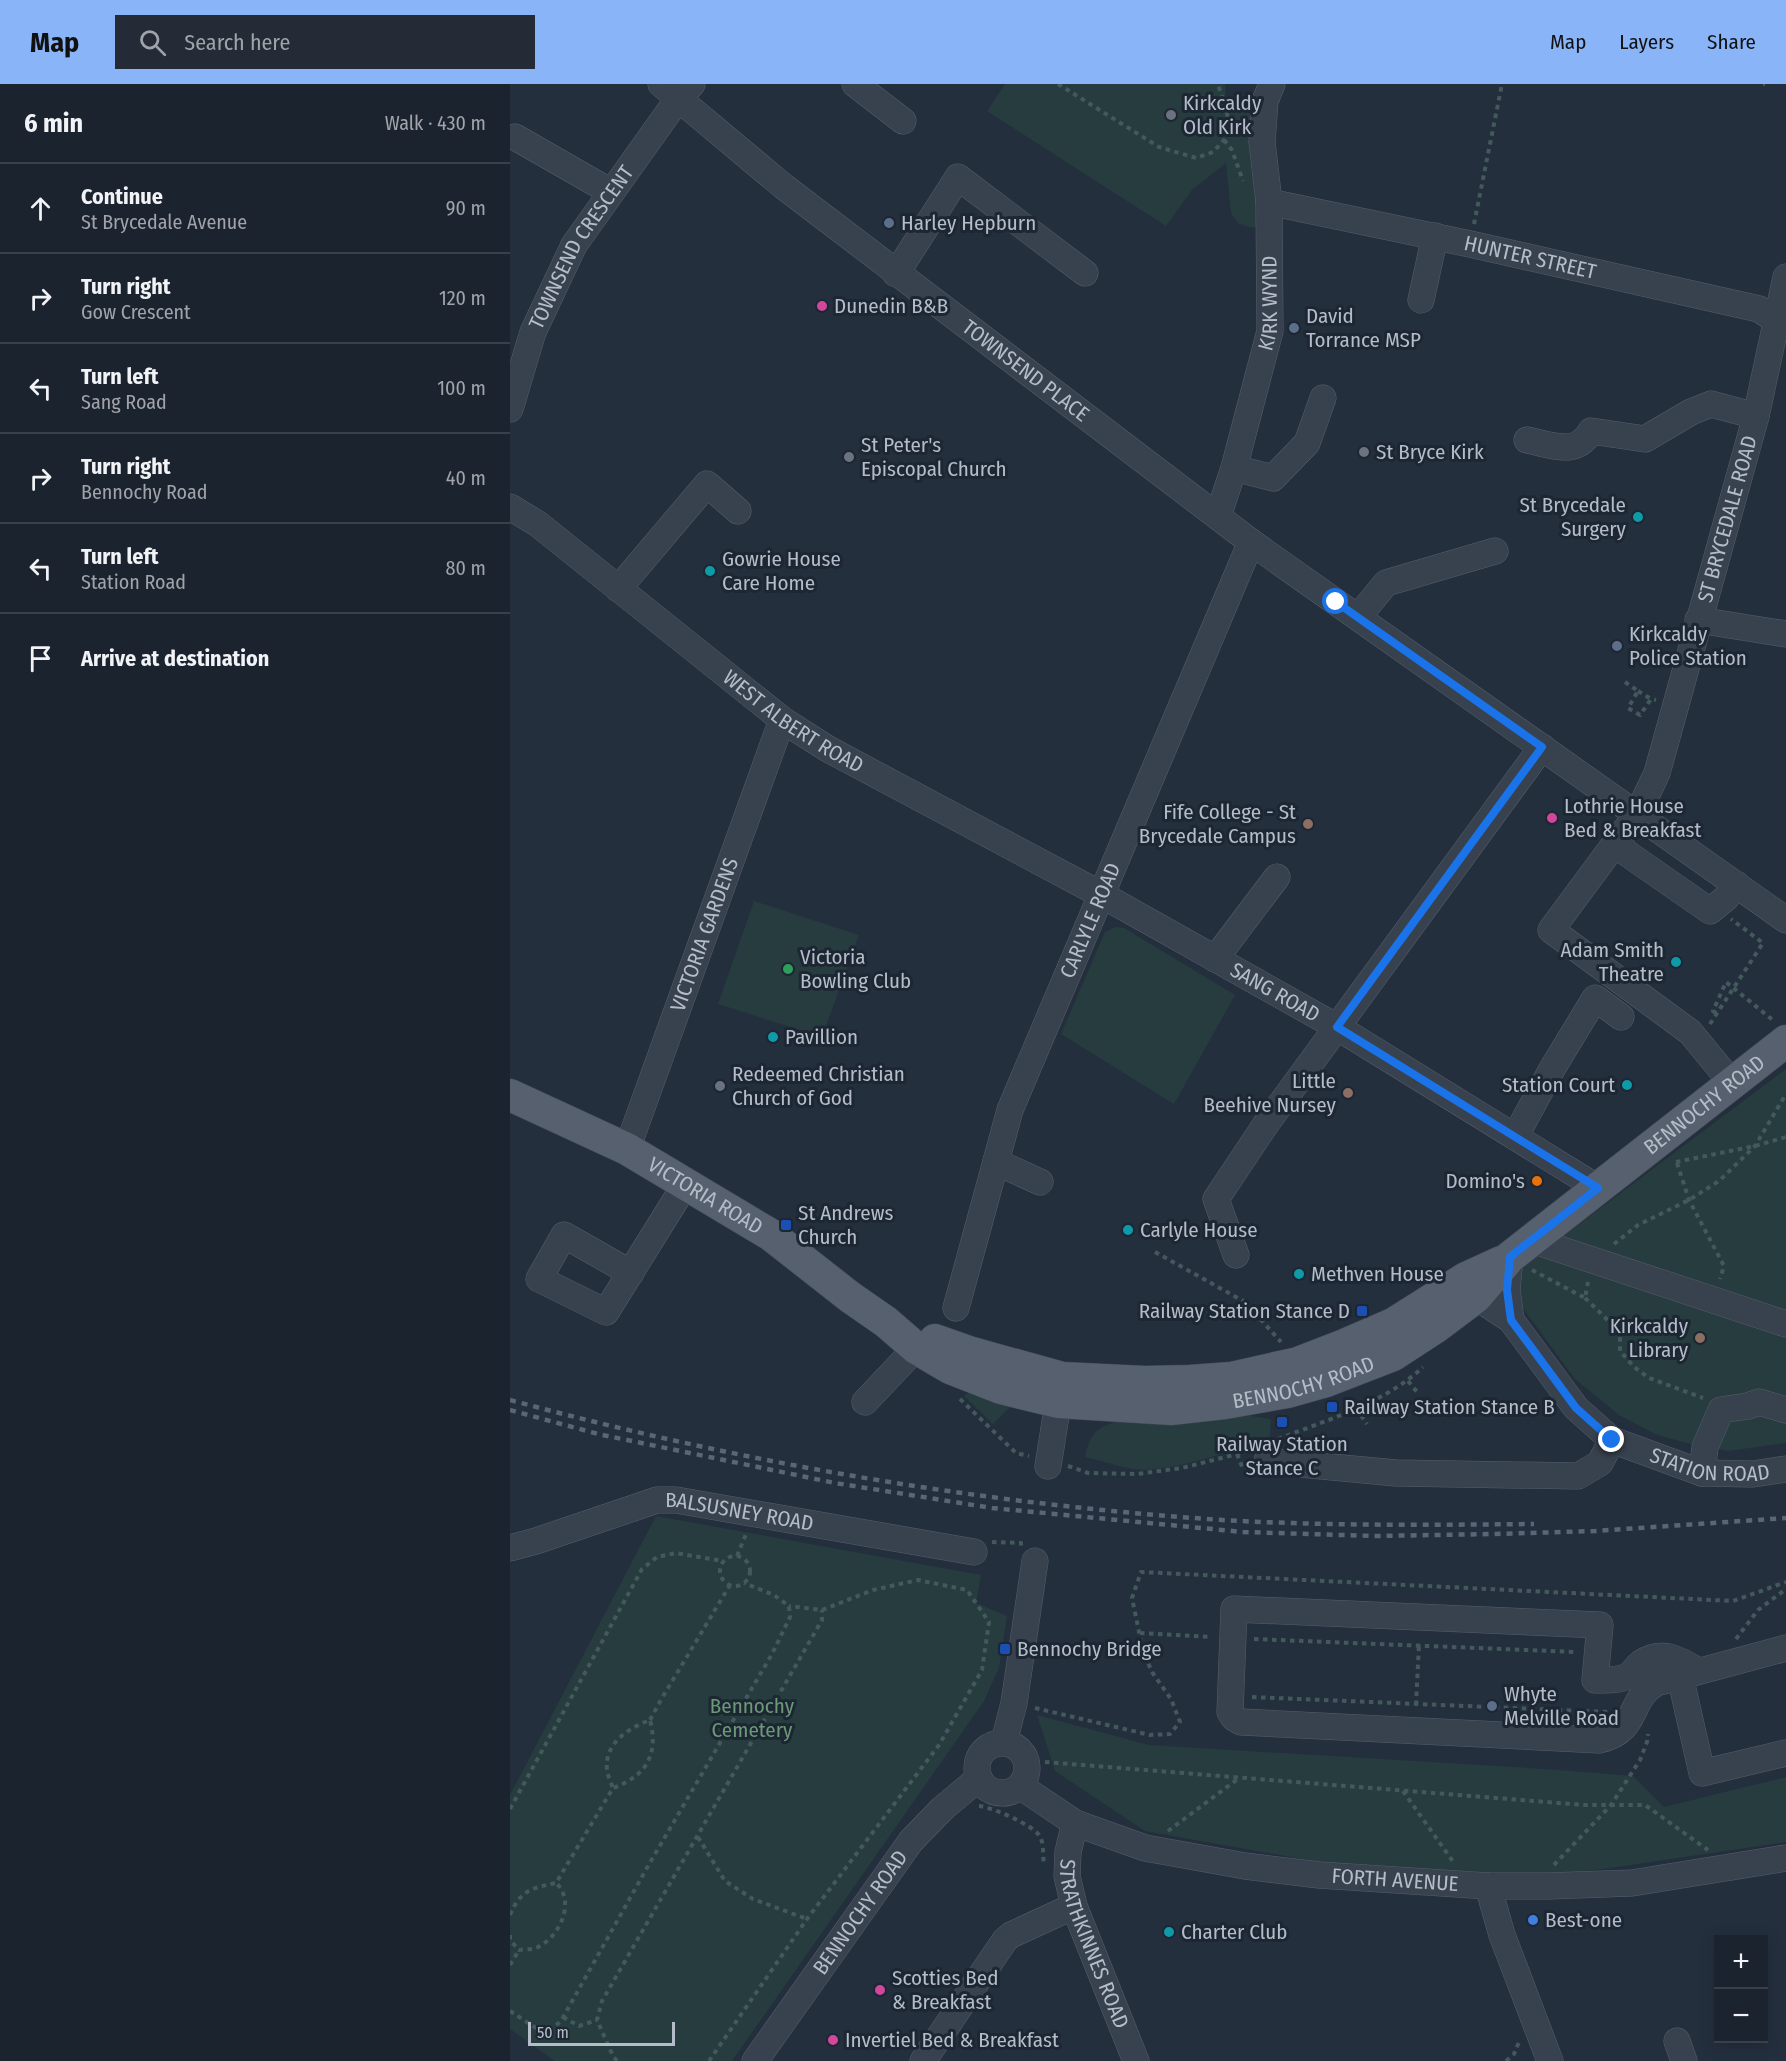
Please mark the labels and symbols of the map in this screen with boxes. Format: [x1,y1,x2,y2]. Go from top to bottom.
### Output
place label: Kirkcaldy Old Kirk [1183,90,1262,140]
marker: Kirkcaldy Old Kirk [1164,108,1178,122]
street label: TOWNSEND CRESCENT [523,160,640,333]
place label: Harley Hepburn [901,210,1036,236]
marker: Harley Hepburn [882,216,896,230]
street label: HUNTER STREET [1462,230,1599,285]
street label: KIRK WYND [1252,256,1283,354]
place label: Dunedin B&B [834,293,948,319]
marker: Dunedin B&B [815,299,829,313]
place label: David Torrance MSP [1306,303,1421,353]
street label: TOWNSEND PLACE [957,314,1094,427]
marker: David Torrance MSP [1287,321,1301,335]
place label: St Peter's Episcopal Church [861,432,1007,482]
street label: ST BRYCEDALE ROAD [1692,433,1763,605]
place label: St Bryce Kirk [1376,439,1484,465]
marker: St Bryce Kirk [1357,445,1371,459]
marker: St Peter's Episcopal Church [842,450,856,464]
place label: St Brycedale Surgery [1520,492,1627,542]
marker: St Brycedale Surgery [1631,510,1645,524]
place label: Gowrie House Care Home [722,546,841,596]
marker: Gowrie House Care Home [703,564,717,578]
route start [1322,588,1348,614]
place label: Kirkcaldy Police Station [1629,621,1747,671]
marker: Kirkcaldy Police Station [1610,639,1624,653]
street label: WEST ALBERT ROAD [718,664,868,779]
place label: Lothrie House Bed & Breakfast [1564,793,1702,843]
place label: Fife College - St Brycedale Campus [1139,799,1296,849]
marker: Lothrie House Bed & Breakfast [1545,811,1559,825]
marker: Fife College - St Brycedale Campus [1301,817,1315,831]
street label: VICTORIA GARDENS [665,854,744,1015]
street label: CARLYLE ROAD [1054,859,1126,982]
place label: Adam Smith Theatre [1561,937,1664,987]
place label: Victoria Bowling Club [800,944,911,994]
marker: Adam Smith Theatre [1669,955,1683,969]
street label: SANG ROAD [1226,957,1324,1028]
marker: Victoria Bowling Club [781,962,795,976]
place label: Pavillion [785,1024,858,1050]
marker: Pavillion [766,1030,780,1044]
street label: BENNOCHY ROAD [1639,1050,1770,1160]
place label: Redeemed Christian Church of God [732,1061,905,1111]
place label: Little Beehive Nursey [1203,1068,1337,1118]
place label: Station Court [1502,1072,1615,1098]
marker: Station Court [1620,1078,1634,1092]
marker: Redeemed Christian Church of God [713,1079,727,1093]
marker: Little Beehive Nursey [1341,1086,1355,1100]
street label: VICTORIA ROAD [643,1151,767,1240]
place label: Domino's [1445,1168,1525,1194]
marker: Domino's [1530,1174,1544,1188]
place label: St Andrews Church [798,1200,893,1250]
place label: Carlyle House [1140,1217,1258,1243]
marker: St Andrews Church [779,1218,793,1232]
marker: Carlyle House [1121,1223,1135,1237]
place label: Methven House [1311,1261,1444,1287]
marker: Methven House [1292,1267,1306,1281]
place label: Railway Station Stance D [1139,1298,1350,1324]
marker: Railway Station Stance D [1355,1304,1369,1318]
place label: Kirkcaldy Library [1610,1313,1689,1363]
marker: Kirkcaldy Library [1693,1331,1707,1345]
street label: BENNOCHY ROAD [1230,1351,1378,1414]
place label: Railway Station Stance B [1344,1394,1555,1420]
marker: Railway Station Stance B [1325,1400,1339,1414]
marker: Railway Station Stance C [1275,1415,1289,1429]
route end [1598,1426,1624,1452]
place label: Railway Station Stance C [1216,1431,1348,1481]
street label: STATION ROAD [1646,1442,1772,1487]
street label: BALSUSNEY ROAD [665,1487,815,1537]
place label: Bennochy Bridge [1017,1636,1162,1662]
marker: Bennochy Bridge [998,1642,1012,1656]
place label: Whyte Melville Road [1504,1681,1619,1731]
park label: Bennochy Cemetery [710,1693,795,1743]
marker: Whyte Melville Road [1485,1699,1499,1713]
street label: BENNOCHY ROAD [807,1845,913,1980]
street label: STRATHKINNES ROAD [1054,1858,1135,2032]
street label: FORTH AVENUE [1331,1863,1459,1897]
place label: Best-one [1545,1907,1622,1933]
marker: Best-one [1526,1913,1540,1927]
place label: Charter Club [1181,1919,1288,1945]
marker: Charter Club [1162,1925,1176,1939]
place label: Scotties Bed & Breakfast [892,1965,998,2015]
marker: Scotties Bed & Breakfast [873,1983,887,1997]
scale bar [528,2019,675,2046]
place label: Invertiel Bed & Breakfast [845,2027,1059,2053]
marker: Invertiel Bed & Breakfast [826,2033,840,2047]

